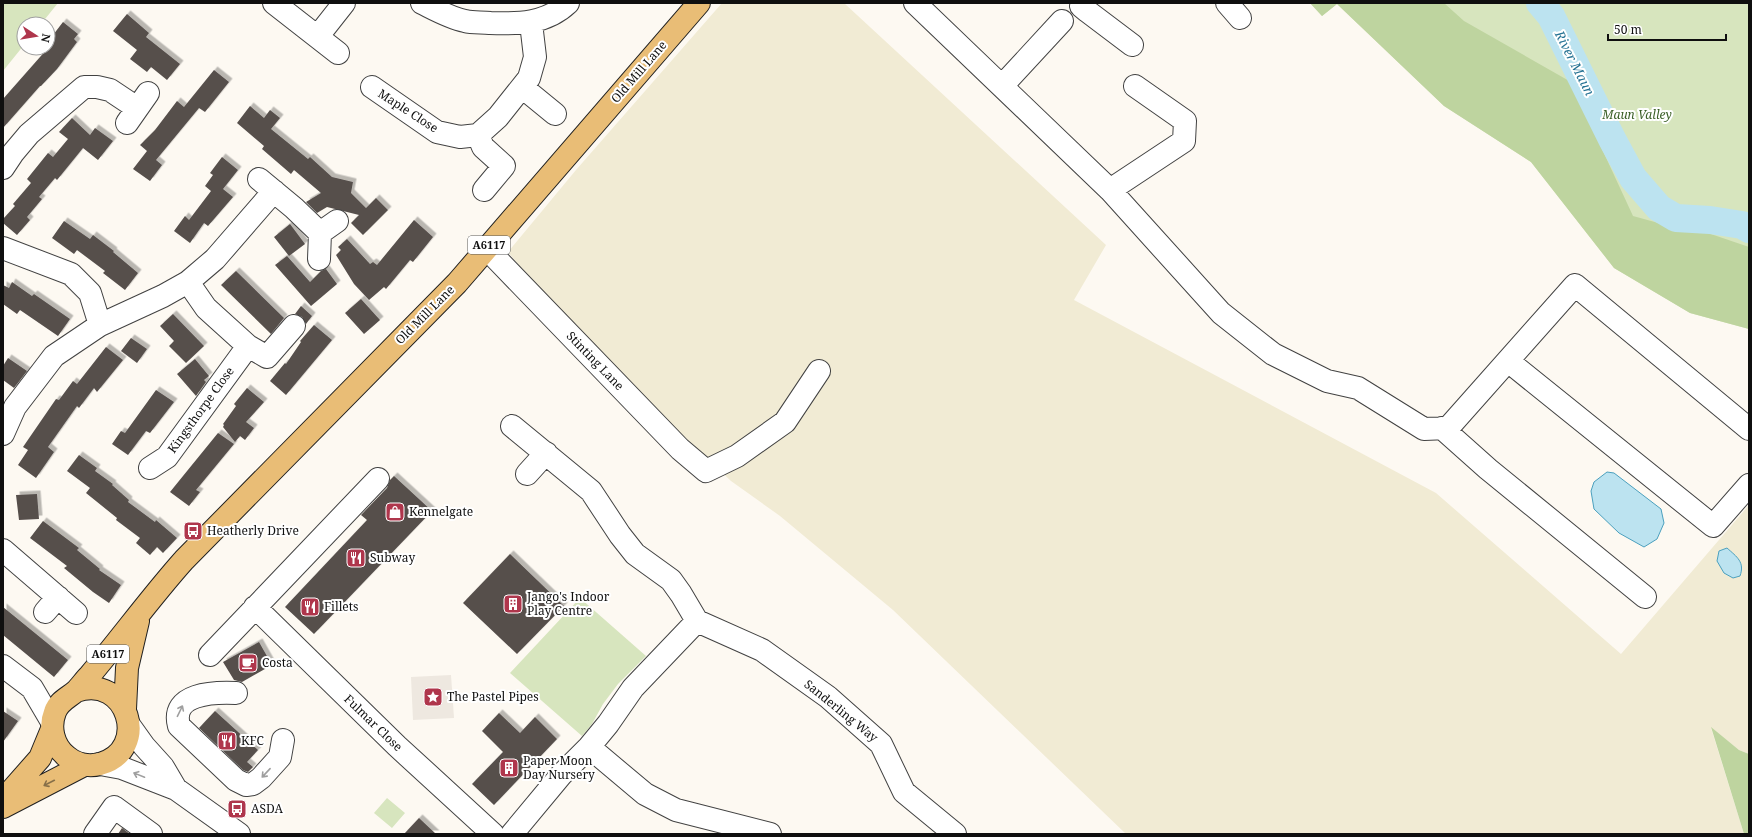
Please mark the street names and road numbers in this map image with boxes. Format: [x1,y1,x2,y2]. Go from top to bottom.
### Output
street label: Old Mill Lane [607,37,670,106]
street label: Maple Close [375,85,442,136]
road number: A6117 [468,236,510,254]
street label: Old Mill Lane [391,281,458,348]
street label: Stinting Lane [563,327,628,394]
street label: Kingsthorpe Close [163,363,238,456]
road number: A6117 [87,645,129,663]
street label: Sanderling Way [801,676,882,746]
street label: Fulmar Close [340,690,406,755]

